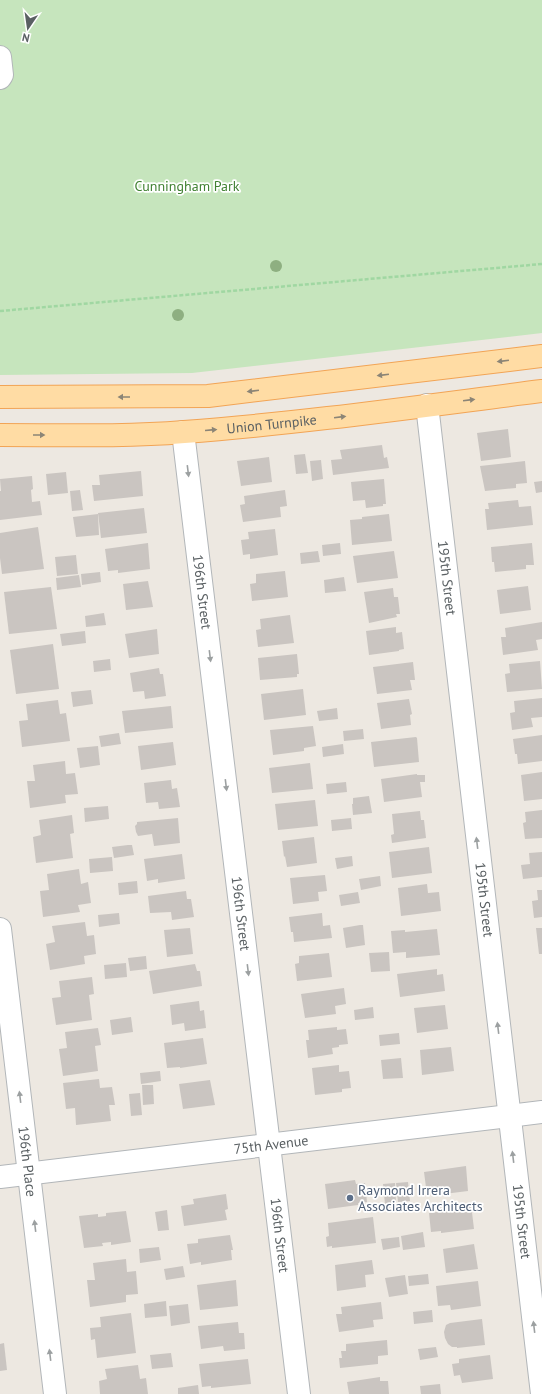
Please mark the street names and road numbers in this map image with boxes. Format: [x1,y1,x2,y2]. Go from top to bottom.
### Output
street label: Union Turnpike [226,410,318,437]
street label: 195th Street [434,540,460,616]
street label: 196th Street [189,554,216,630]
street label: 195th Street [471,861,498,938]
street label: 196th Street [228,875,255,952]
street label: 196th Place [14,1125,41,1198]
street label: 75th Avenue [233,1131,309,1158]
street label: 195th Street [509,1183,535,1260]
street label: 196th Street [266,1197,293,1274]

